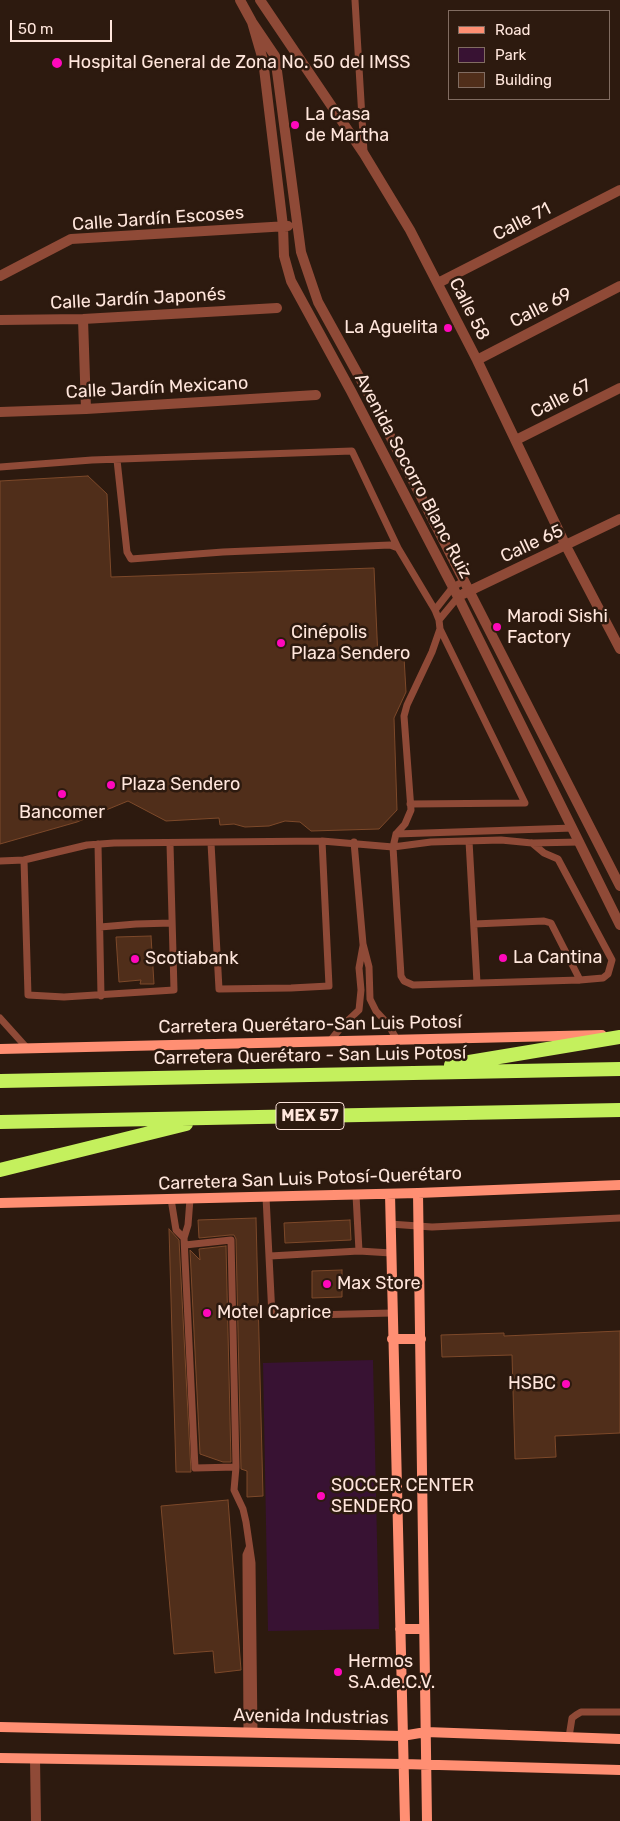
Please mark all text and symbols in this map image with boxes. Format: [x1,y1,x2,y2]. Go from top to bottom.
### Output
scale bar [12,10,115,42]
legend [448,10,610,100]
text: 50 m [18,20,53,38]
text: Road [495,21,531,39]
text: Park [495,46,526,64]
place label: Hospital General de Zona No. 50 del IMSS [68,52,411,74]
marker: Hospital General de Zona No. 50 del IMSS [50,56,64,70]
text: Building [495,71,552,89]
place label: La Casa de Martha [305,104,389,146]
marker: La Casa de Martha [289,119,301,131]
street label: Calle 71 [489,198,555,246]
street label: Calle Jardín Escoses [71,202,245,236]
street label: Calle 58 [444,274,494,344]
street label: Calle 69 [506,283,576,333]
street label: Calle Jardín Japonés [50,284,226,314]
place label: La Aguelita [344,317,438,339]
marker: La Aguelita [442,322,454,334]
street label: Avenida Socorro Blanc Ruiz [350,370,476,582]
street label: Calle Jardín Mexicano [65,372,249,404]
street label: Calle 67 [527,375,595,423]
street label: Calle 65 [497,520,567,568]
place label: Marodi Sishi Factory [507,606,608,649]
marker: Marodi Sishi Factory [491,621,503,633]
place label: Cinépolis Plaza Sendero [291,622,410,664]
marker: Cinépolis Plaza Sendero [275,637,287,649]
place label: Plaza Sendero [121,774,240,796]
marker: Plaza Sendero [105,779,117,791]
marker: Bancomer [56,788,68,800]
place label: Bancomer [19,802,105,824]
place label: La Cantina [513,947,602,969]
place label: Scotiabank [145,948,239,970]
marker: La Cantina [497,952,509,964]
marker: Scotiabank [129,953,141,965]
street label: Carretera Querétaro-San Luis Potosí [158,1012,462,1038]
street label: Carretera Querétaro - San Luis Potosí [154,1042,466,1070]
road number: MEX 57 [276,1102,344,1130]
street label: Carretera San Luis Potosí-Querétaro [158,1163,462,1195]
place label: Max Store [337,1273,421,1295]
marker: Max Store [321,1278,333,1290]
place label: Motel Caprice [217,1302,331,1324]
marker: Motel Caprice [201,1307,213,1319]
place label: HSBC [508,1373,556,1395]
marker: HSBC [560,1378,572,1390]
place label: SOCCER CENTER SENDERO [331,1475,474,1518]
marker: SOCCER CENTER SENDERO [315,1490,327,1502]
place label: Hermos S.A.de.C.V. [348,1651,435,1694]
marker: Hermos S.A.de.C.V. [332,1666,344,1678]
street label: Avenida Industrias [233,1705,389,1729]

